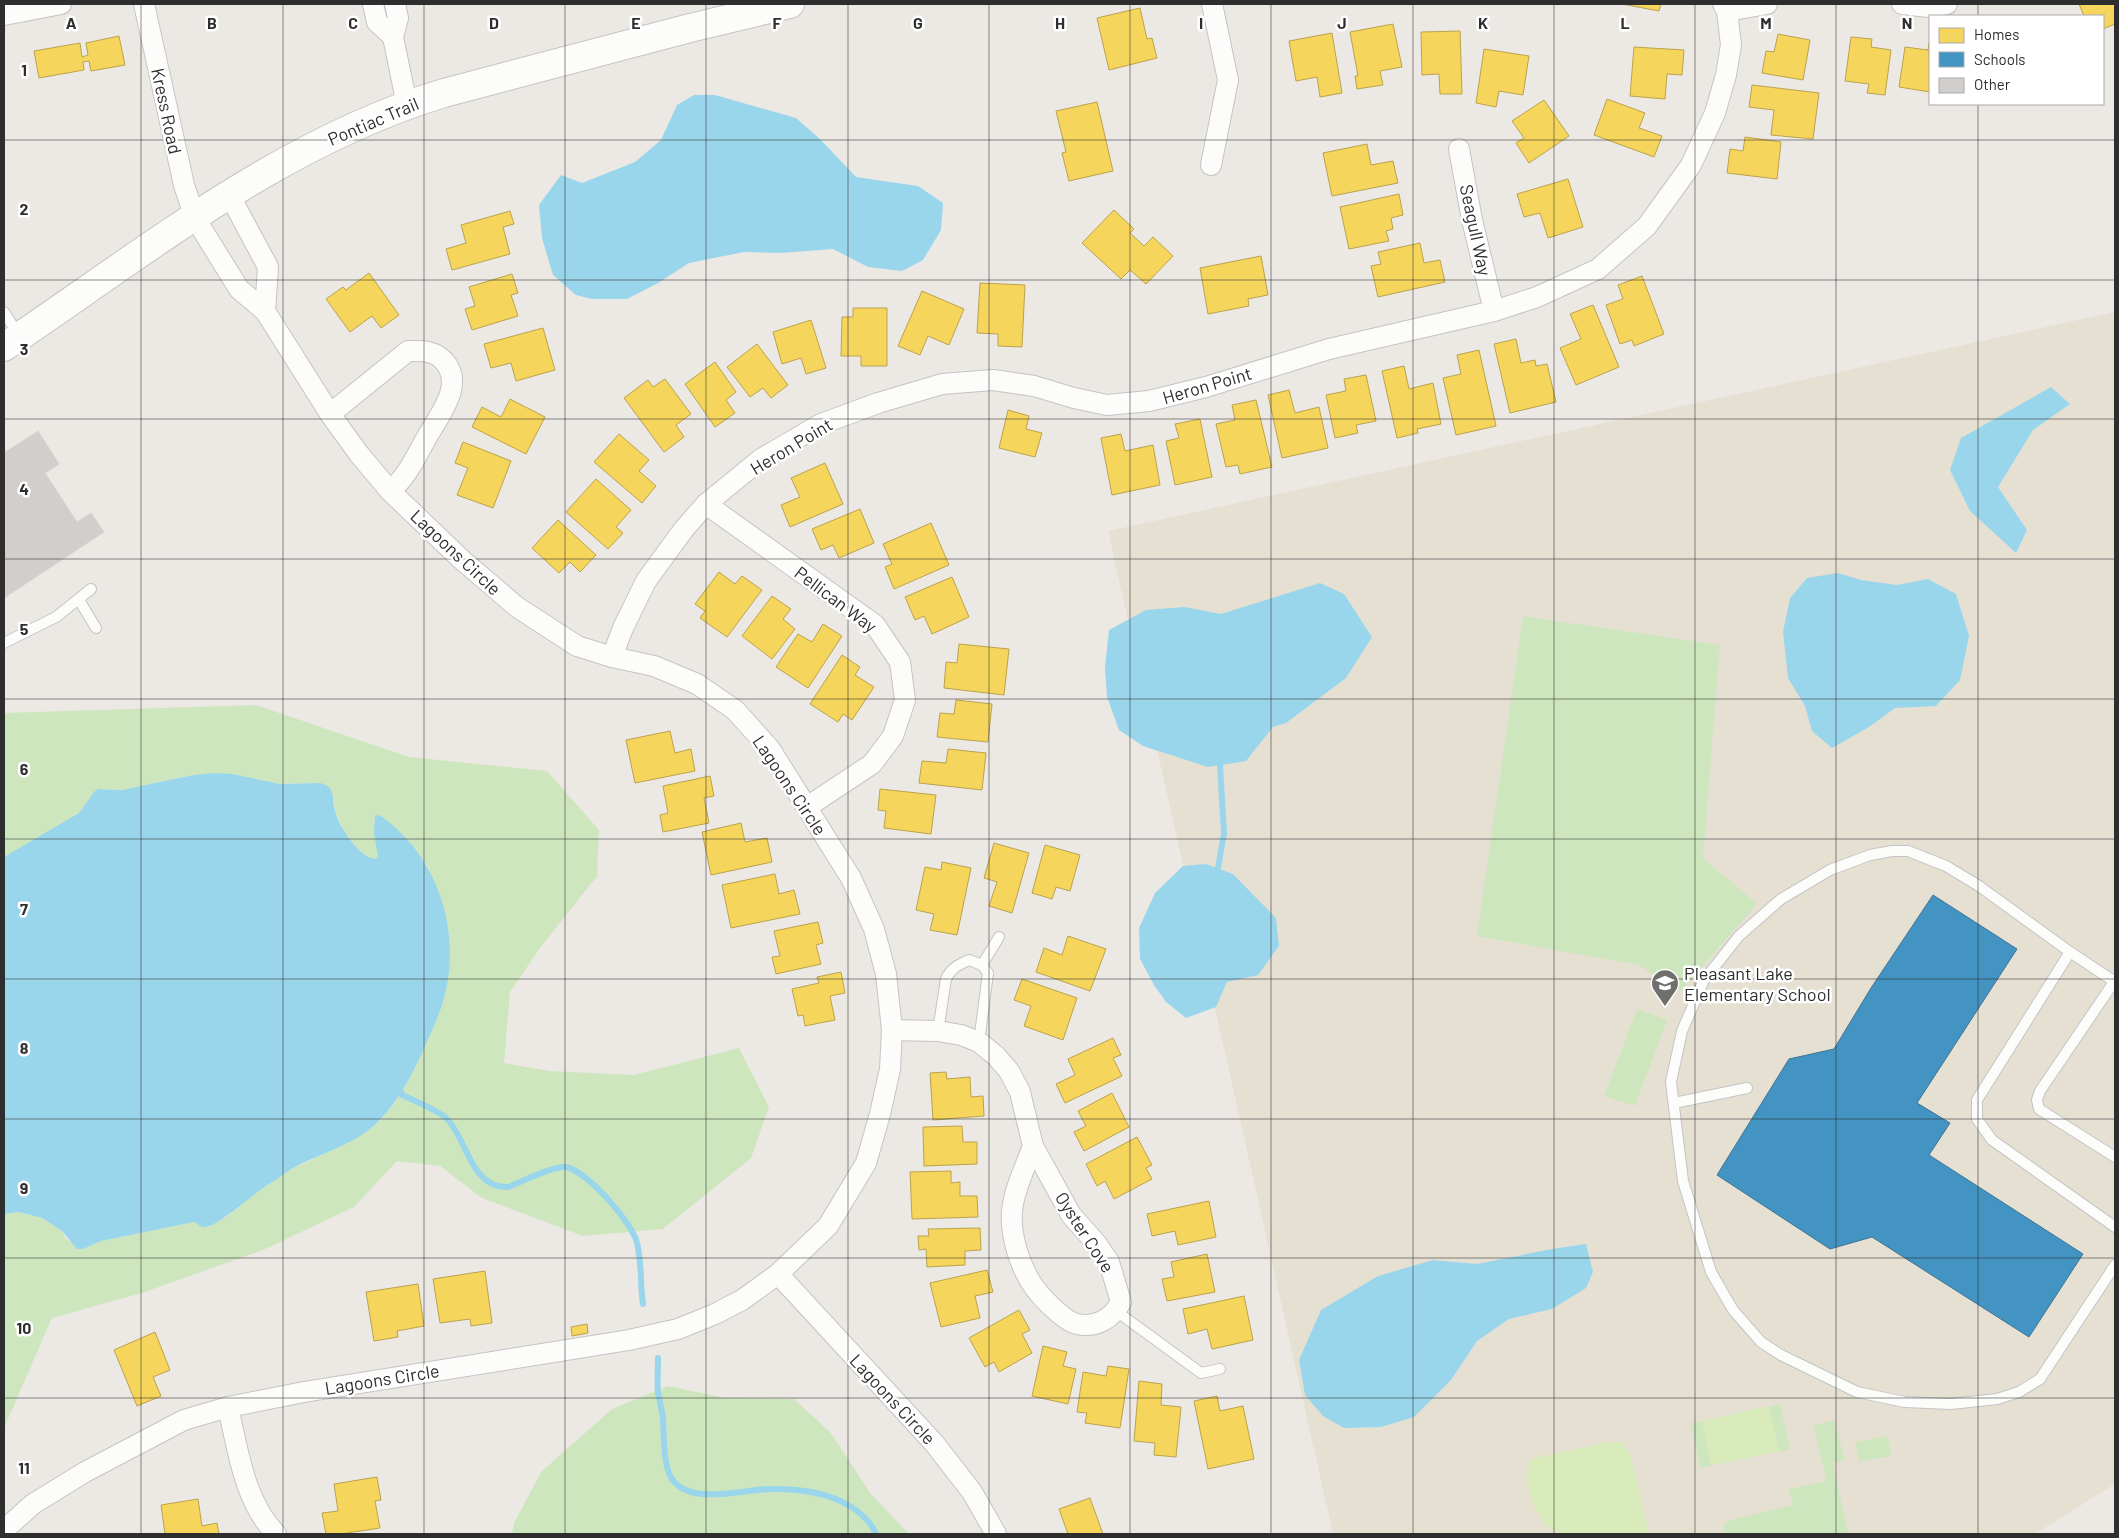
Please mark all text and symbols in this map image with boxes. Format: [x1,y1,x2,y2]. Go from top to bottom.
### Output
text: A [66,13,77,32]
text: B [207,13,217,32]
text: C [348,13,358,32]
text: D [489,13,499,32]
text: E [631,13,641,32]
text: F [773,13,782,32]
text: G [913,13,923,32]
text: H [1055,13,1065,32]
text: I [1199,13,1203,32]
text: J [1337,13,1347,32]
text: K [1478,13,1488,32]
text: L [1620,13,1630,32]
text: M [1760,13,1772,32]
text: N [1902,13,1912,32]
legend [1929,15,2104,105]
text: Homes [1974,25,2019,43]
text: Schools [1974,50,2026,68]
text: 1 [21,60,27,79]
street label: Kress Road [147,66,187,156]
text: Other [1974,75,2011,93]
street label: Pontiac Trail [324,92,422,150]
street label: Seagull Way [1456,182,1496,278]
text: 2 [20,199,29,218]
text: 3 [20,339,28,358]
street label: Heron Point [1160,362,1254,408]
street label: Heron Point [746,413,836,479]
text: 4 [19,479,29,498]
street label: Lagoons Circle [406,504,506,600]
street label: Pellican Way [791,561,881,637]
text: 5 [20,619,29,638]
street label: Lagoons Circle [749,731,831,839]
text: 6 [20,759,29,778]
text: 7 [20,899,28,918]
place label: Pleasant Lake Elementary School [1684,962,1831,1005]
school or university icon: Pleasant Lake Elementary School [1650,968,1680,1007]
text: 8 [20,1038,29,1057]
text: 9 [20,1178,28,1197]
street label: Oyster Cove [1051,1188,1119,1276]
text: 10 [17,1318,31,1337]
street label: Lagoons Circle [845,1349,941,1449]
street label: Lagoons Circle [323,1359,441,1399]
text: 11 [18,1458,30,1477]

